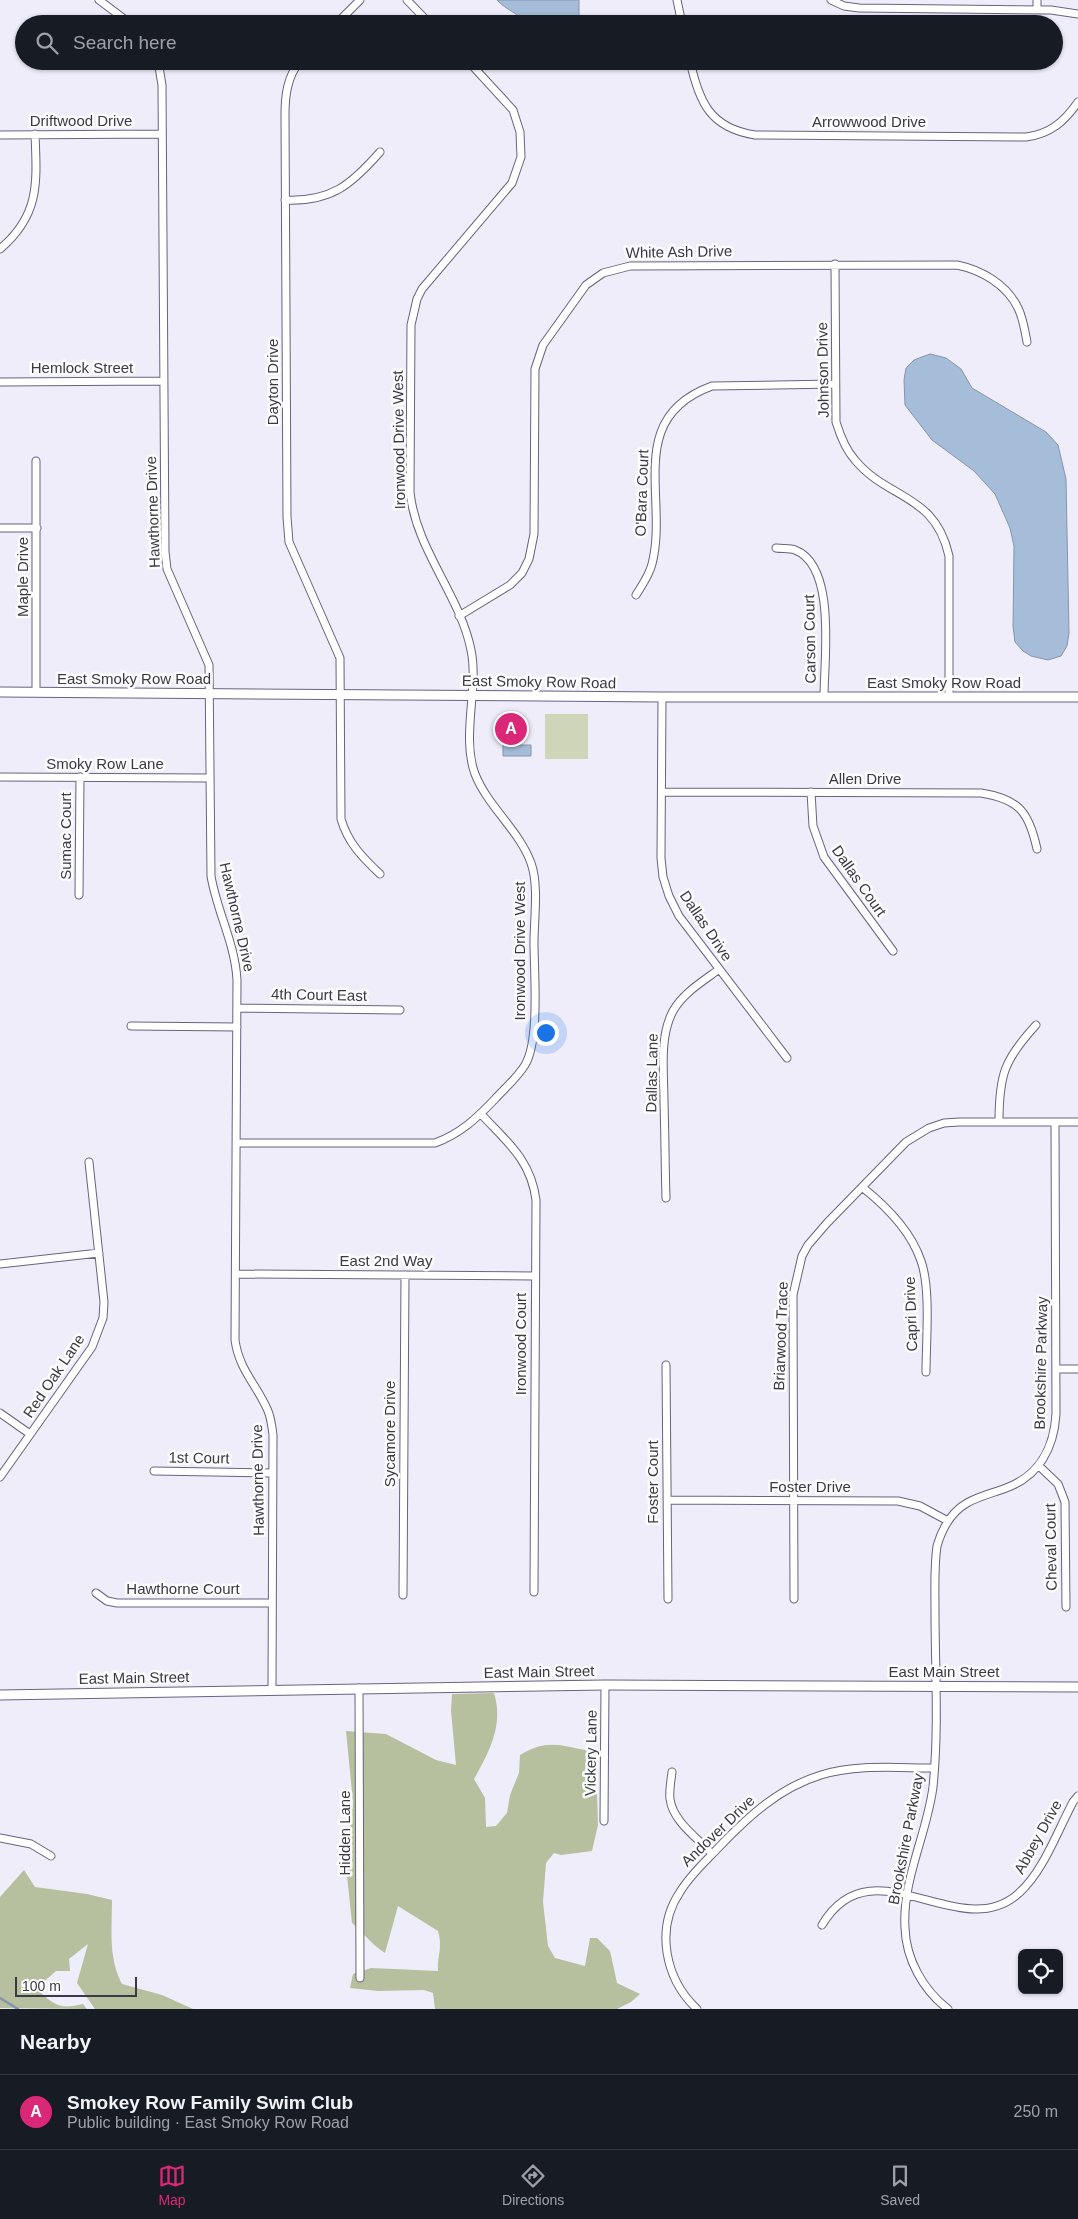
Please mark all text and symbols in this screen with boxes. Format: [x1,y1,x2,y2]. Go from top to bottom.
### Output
search box [15,15,1063,70]
icon: search [33,29,61,57]
text: Search here [73,32,177,53]
street label: Driftwood Drive [30,112,132,129]
street label: Arrowwood Drive [812,113,926,130]
street label: White Ash Drive [625,242,732,261]
street label: Johnson Drive [813,322,832,418]
street label: Dayton Drive [264,339,281,425]
street label: Hemlock Street [31,359,134,376]
street label: Ironwood Drive West [389,370,408,510]
street label: O'Bara Court [631,448,652,537]
street label: Hawthorne Drive [142,456,163,568]
street label: Maple Drive [14,537,31,617]
street label: Carson Court [800,593,819,684]
street label: East Smoky Row Road [57,670,211,687]
street label: East Smoky Row Road [462,672,616,691]
street label: East Smoky Row Road [867,674,1021,691]
pin: A [495,710,527,748]
street label: Smoky Row Lane [46,755,164,772]
street label: Allen Drive [829,770,901,787]
street label: Sumac Court [57,791,74,880]
street label: Dallas Court [829,842,891,920]
street label: Hawthorne Drive [217,861,258,973]
street label: Ironwood Drive West [511,881,528,1020]
street label: Dallas Drive [677,887,736,964]
street label: 4th Court East [271,985,368,1004]
your location [533,1020,559,1046]
street label: Dallas Lane [642,1033,661,1113]
street label: East 2nd Way [340,1252,433,1269]
street label: Capri Drive [901,1276,920,1352]
street label: Briarwood Trace [770,1281,791,1391]
street label: Ironwood Court [512,1292,529,1395]
street label: Brookshire Parkway [1031,1296,1050,1430]
street label: Red Oak Lane [19,1331,88,1421]
street label: Sycamore Drive [381,1381,398,1487]
street label: Hawthorne Drive [248,1424,267,1536]
street label: Foster Court [644,1439,661,1524]
street label: 1st Court [168,1448,230,1467]
street label: Foster Drive [769,1478,851,1495]
street label: Cheval Court [1041,1502,1060,1591]
street label: Hawthorne Court [126,1580,241,1597]
street label: East Main Street [483,1662,595,1681]
street label: East Main Street [889,1663,1000,1680]
street label: East Main Street [78,1668,190,1687]
street label: Vickery Lane [581,1710,600,1796]
street label: Brookshire Parkway [884,1771,927,1906]
street label: Hidden Lane [336,1790,353,1876]
street label: Andover Drive [678,1792,758,1870]
street label: Abbey Drive [1010,1797,1065,1877]
map controls [1018,1949,1063,1994]
button: locate [1018,1949,1063,1994]
scale bar [15,1974,138,1997]
text: 100 m [22,1978,61,1994]
text: Nearby [20,2030,91,2053]
text: Smokey Row Family Swim Club [67,2092,353,2113]
text: A [30,2103,42,2120]
text: 250 m [1014,2103,1058,2120]
text: Public building · East Smoky Row Road [67,2114,349,2131]
tab: Map [158,2162,186,2208]
tab: Directions [502,2162,564,2208]
tab: Saved [880,2162,920,2208]

